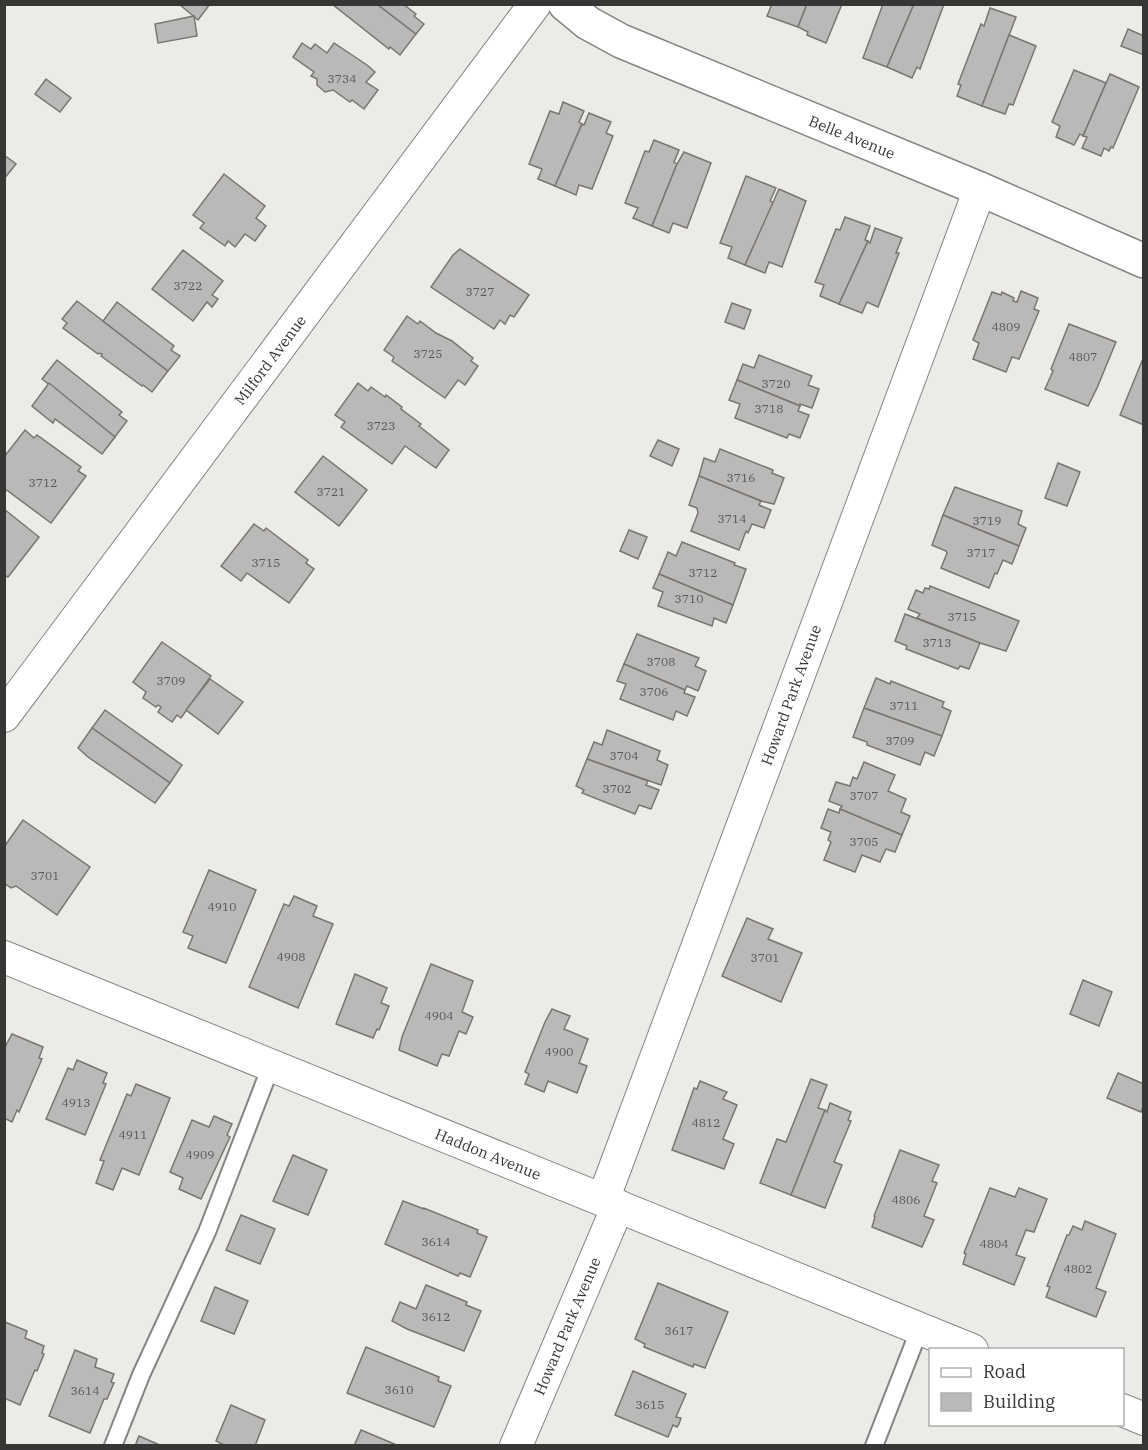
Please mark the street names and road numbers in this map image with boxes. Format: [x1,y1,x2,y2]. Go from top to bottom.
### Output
street label: Belle Avenue [806,111,898,163]
street label: Milford Avenue [230,311,310,409]
street label: Howard Park Avenue [757,622,825,768]
street label: Haddon Avenue [432,1124,544,1184]
street label: Howard Park Avenue [529,1254,605,1398]

